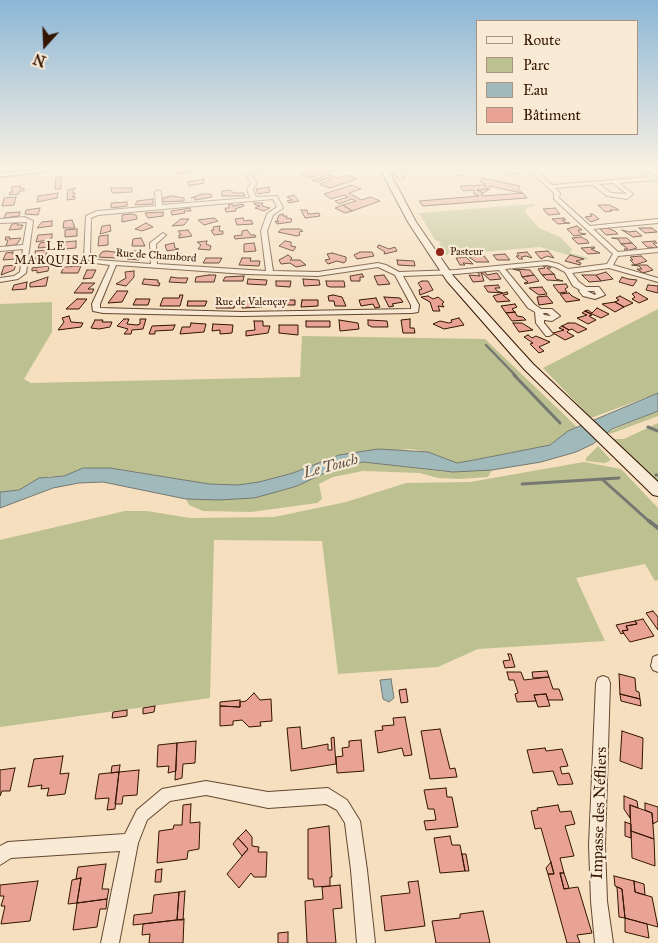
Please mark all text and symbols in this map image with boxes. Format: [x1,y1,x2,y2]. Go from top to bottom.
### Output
north arrow [20,20,70,70]
legend [476,20,638,135]
text: Route [523,31,561,49]
text: N [31,50,48,70]
text: Parc [523,56,550,74]
text: Eau [523,81,548,99]
text: Bâtiment [523,106,581,124]
district label: LE MARQUISAT [13,240,99,268]
place label: Pasteur [450,245,483,259]
marker: Pasteur [434,246,446,258]
street label: Rue de Chambord [115,247,197,265]
street label: Rue de Valençay [215,295,287,309]
water label: Le Touch [302,451,360,483]
street label: Impasse des Néfliers [588,746,612,880]

